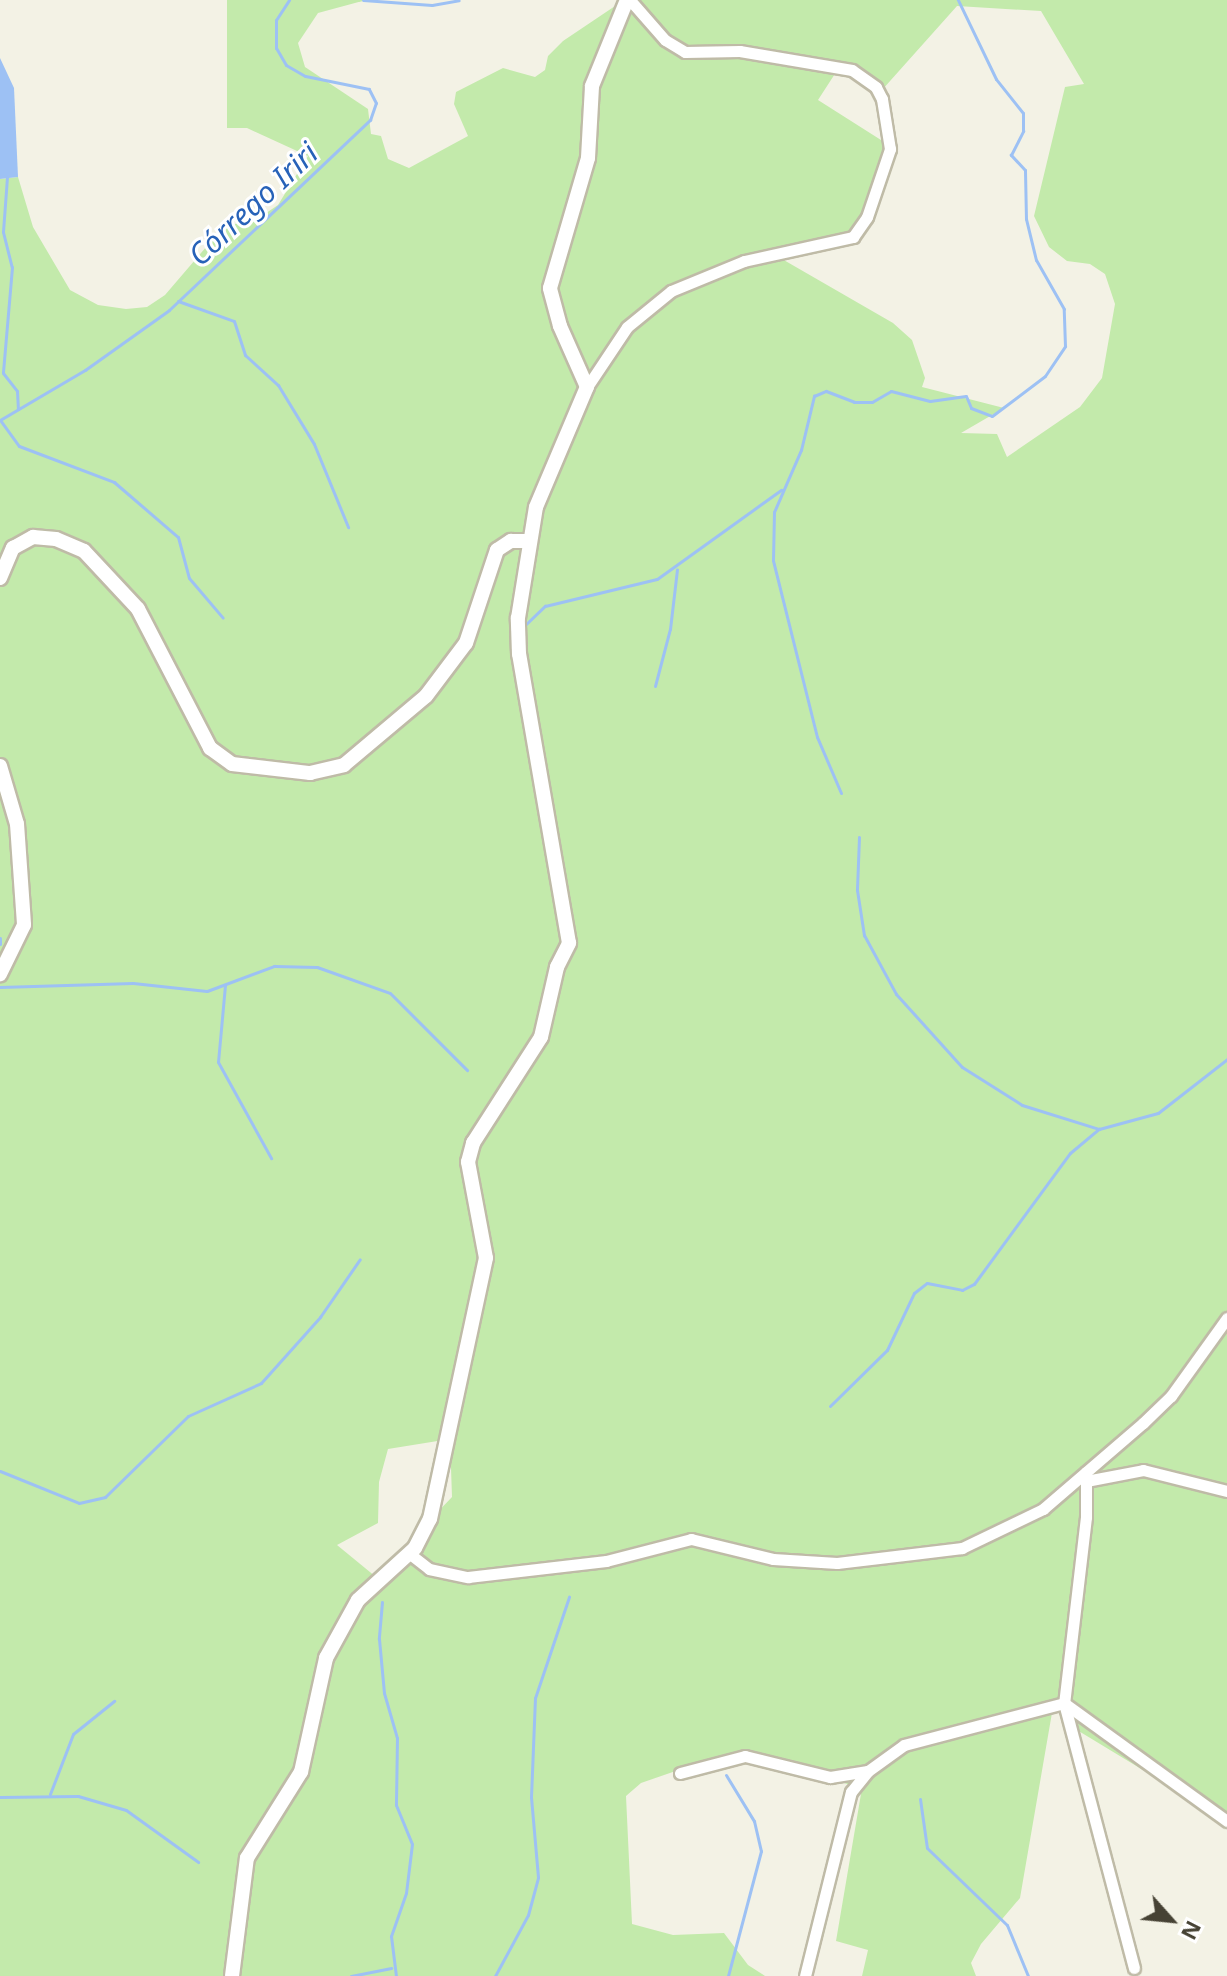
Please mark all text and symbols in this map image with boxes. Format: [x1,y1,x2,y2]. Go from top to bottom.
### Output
water label: Córrego Iriri [181,135,325,273]
north arrow [1131,1880,1211,1960]
text: N [1175,1916,1210,1946]

